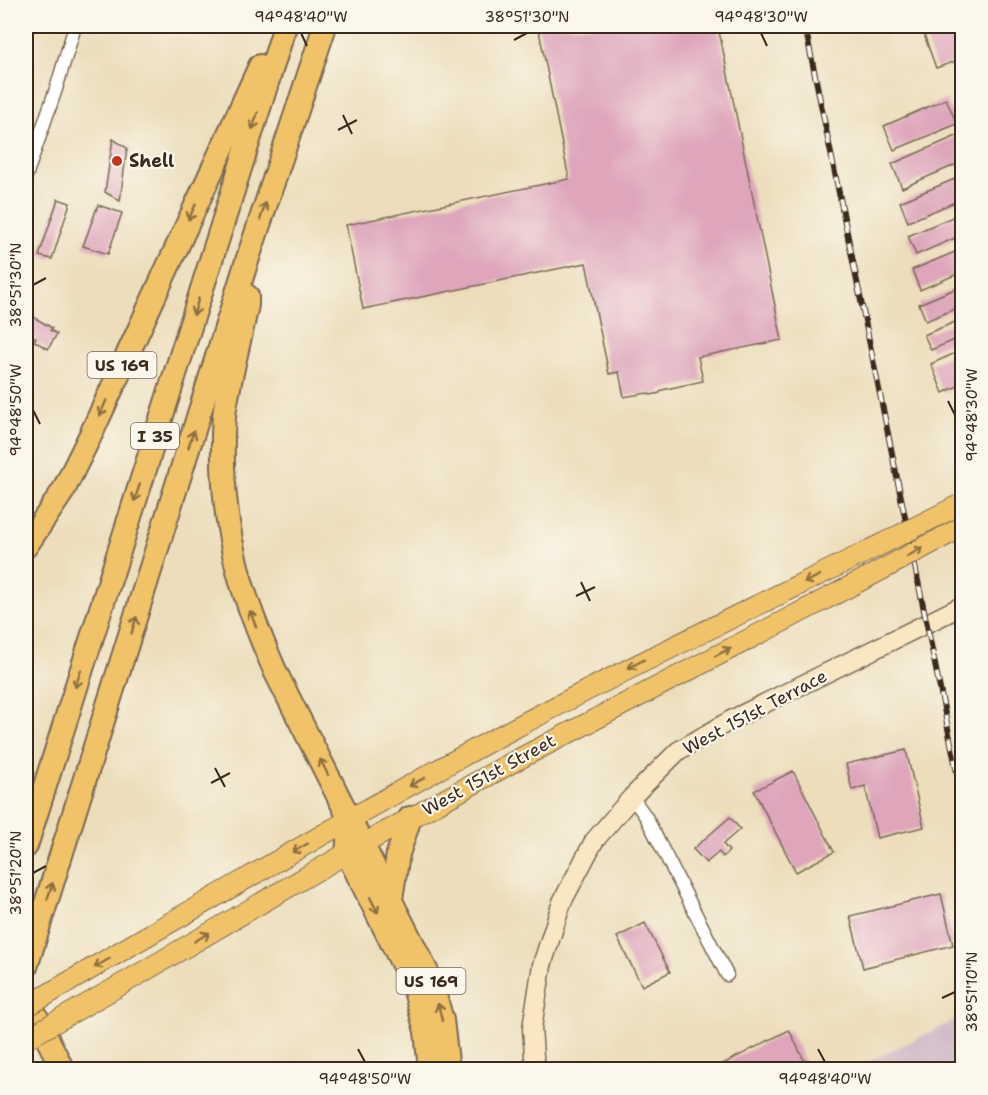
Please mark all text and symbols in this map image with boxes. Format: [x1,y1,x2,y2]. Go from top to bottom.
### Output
text: 94°48'40"W [254,7,348,27]
text: 38°51'30"N [485,7,570,27]
text: 94°48'30"W [714,7,808,27]
one-way arrow [249,111,260,130]
place label: Shell [129,149,174,173]
marker: Shell [110,154,124,168]
one-way arrow [185,202,197,220]
one-way arrow [258,202,269,221]
text: 38°51'30"N [6,243,26,328]
one-way arrow [190,297,201,316]
road number: US 169 [88,352,156,378]
text: 94°48'50"W [6,364,26,456]
text: 94°48'30"W [962,368,982,462]
one-way arrow [97,398,108,416]
road number: I 35 [131,423,179,449]
one-way arrow [186,430,197,449]
one-way arrow [131,483,142,502]
one-way arrow [906,546,924,557]
one-way arrow [803,573,821,585]
one-way arrow [247,611,258,629]
one-way arrow [129,616,140,635]
one-way arrow [714,646,732,657]
one-way arrow [628,659,646,670]
street label: West 151st Terrace [679,664,831,760]
one-way arrow [72,669,83,688]
street label: West 151st Street [418,728,560,822]
one-way arrow [318,759,330,776]
one-way arrow [409,776,426,788]
text: 38°51'20"N [6,831,26,915]
one-way arrow [291,843,308,855]
one-way arrow [45,882,56,901]
one-way arrow [369,896,380,914]
one-way arrow [193,931,210,943]
text: 38°51'10"N [962,951,982,1033]
one-way arrow [94,957,111,969]
road number: US 169 [396,968,466,994]
one-way arrow [434,1003,446,1022]
text: 94°48'50"W [319,1069,411,1089]
text: 94°48'40"W [778,1069,872,1089]

